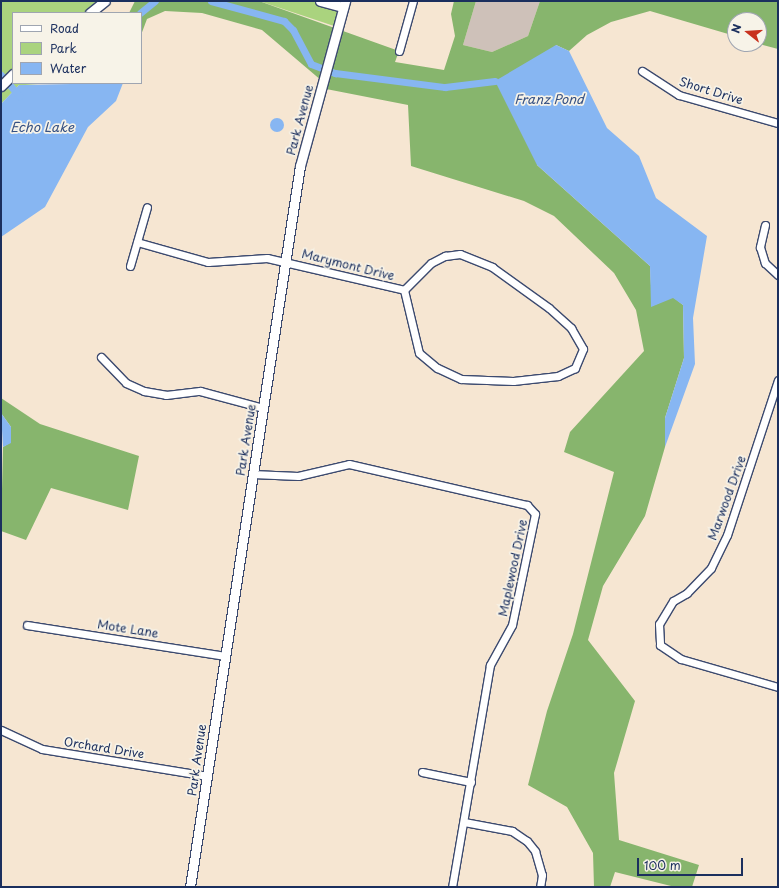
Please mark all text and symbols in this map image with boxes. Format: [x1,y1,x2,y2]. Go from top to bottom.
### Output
legend [12,12,142,84]
north arrow [727,12,767,52]
text: Road [50,19,79,37]
text: N [727,22,745,35]
text: Park [50,39,77,57]
text: Water [50,59,86,77]
street label: Short Drive [677,74,745,108]
street label: Park Avenue [284,83,316,157]
water label: Franz Pond [514,91,584,107]
water label: Echo Lake [10,119,74,135]
street label: Marymont Drive [300,246,396,284]
street label: Park Avenue [233,403,259,477]
street label: Marwood Drive [705,454,749,542]
street label: Maplewood Drive [496,518,530,618]
street label: Mote Lane [97,617,159,641]
street label: Park Avenue [185,723,209,797]
street label: Orchard Drive [62,734,146,762]
scale bar [639,850,745,876]
text: 100 m [644,856,681,874]

